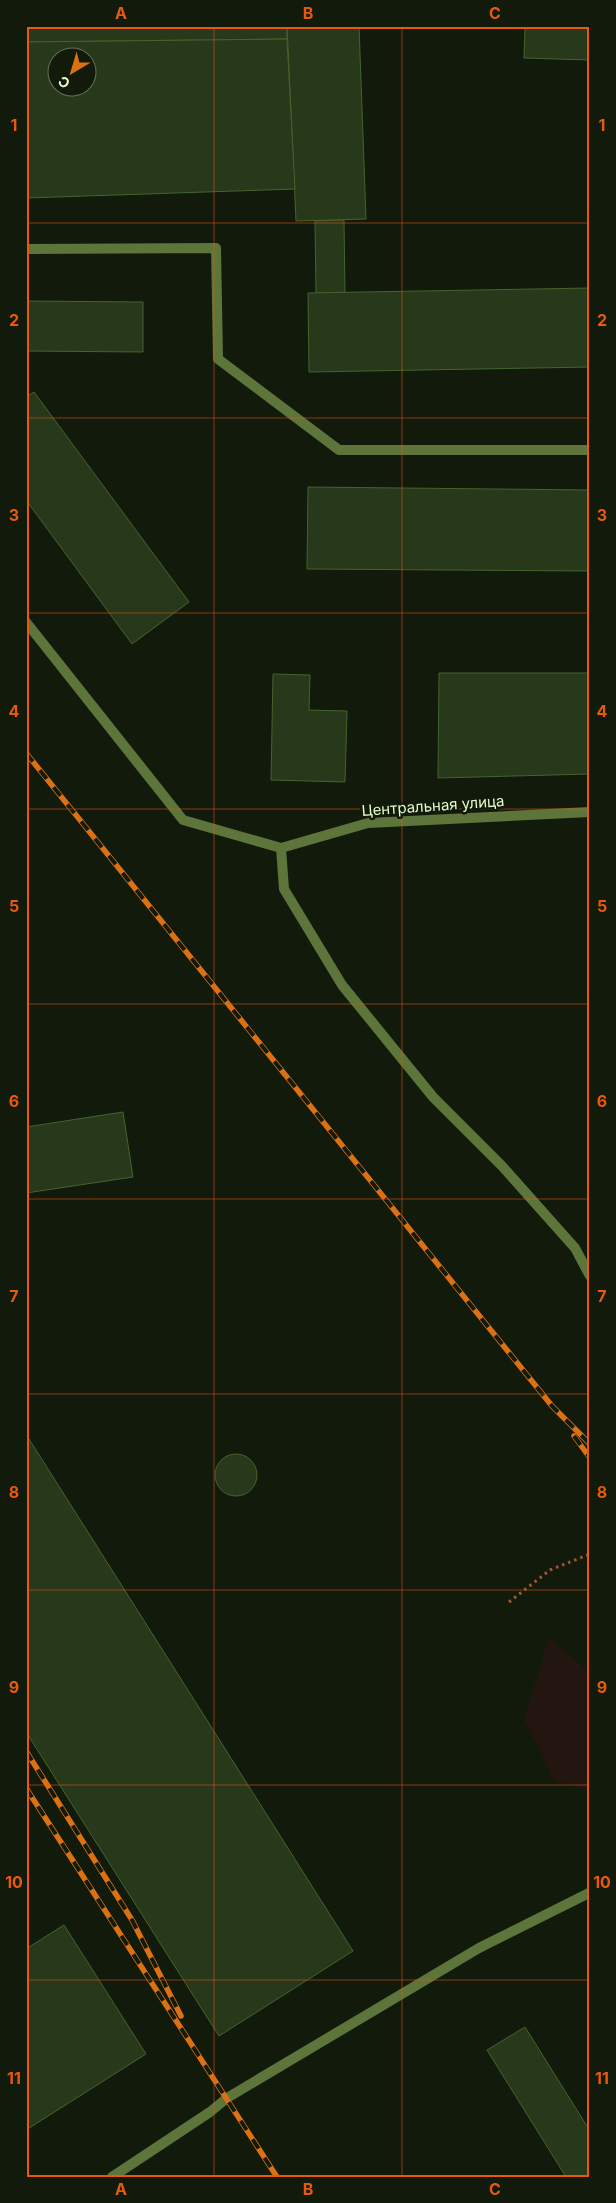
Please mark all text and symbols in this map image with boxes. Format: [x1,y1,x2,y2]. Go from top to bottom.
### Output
text: A [115,3,127,23]
text: B [303,3,313,23]
text: C [489,3,501,23]
north arrow [48,48,98,98]
text: С [54,73,73,93]
text: 1 [11,115,17,135]
text: 1 [599,115,605,135]
text: 2 [9,310,19,330]
text: 2 [597,310,607,330]
text: 3 [9,505,19,525]
text: 3 [597,505,607,525]
text: 4 [9,701,20,721]
text: 4 [597,701,608,721]
street label: Центральная улица [361,791,505,820]
text: 5 [9,896,19,916]
text: 5 [597,896,607,916]
text: 6 [9,1091,19,1111]
text: 6 [597,1091,607,1111]
text: 7 [9,1286,19,1306]
text: 7 [597,1286,607,1306]
text: 8 [9,1482,19,1502]
text: 8 [597,1482,607,1502]
text: 9 [9,1677,19,1697]
text: 9 [597,1677,607,1697]
text: 10 [5,1872,23,1892]
text: 10 [593,1872,611,1892]
text: 11 [7,2068,21,2088]
text: 11 [595,2068,609,2088]
text: A [115,2179,127,2199]
text: B [303,2179,313,2199]
text: C [489,2179,501,2199]

